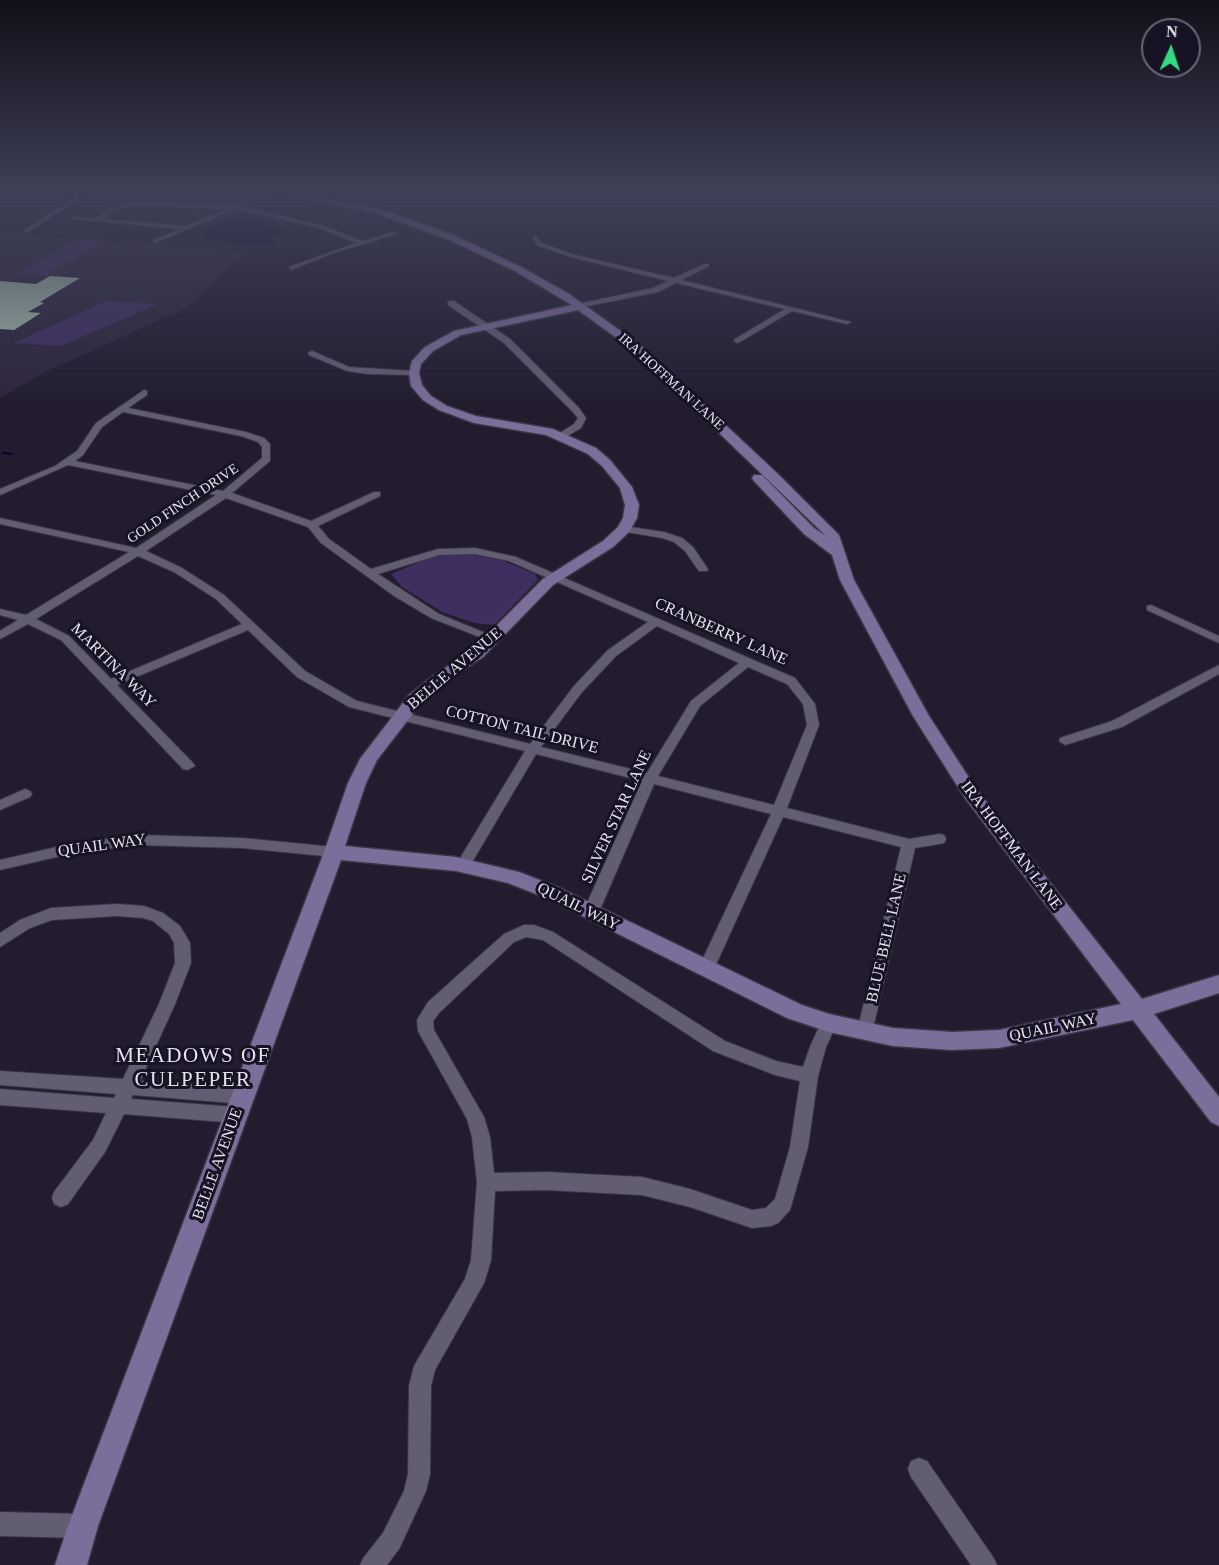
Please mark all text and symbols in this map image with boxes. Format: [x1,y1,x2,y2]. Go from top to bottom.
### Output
north arrow [1141,18,1201,78]
text: N [1166,23,1178,40]
street label: IRA HOFFMAN LANE [615,330,727,434]
street label: GOLD FINCH DRIVE [124,461,242,547]
street label: CRANBERRY LANE [652,594,790,670]
street label: MARTINA WAY [66,619,160,713]
street label: BELLE AVENUE [404,624,506,714]
street label: COTTON TAIL DRIVE [444,702,600,758]
street label: SILVER STAR LANE [578,747,656,887]
street label: IRA HOFFMAN LANE [956,778,1066,914]
street label: QUAIL WAY [57,830,147,862]
street label: BLUE BELL LANE [863,871,911,1005]
street label: QUAIL WAY [534,879,622,935]
street label: QUAIL WAY [1008,1009,1098,1047]
district label: MEADOWS OF CULPEPER [115,1043,271,1093]
street label: BELLE AVENUE [189,1106,247,1222]

